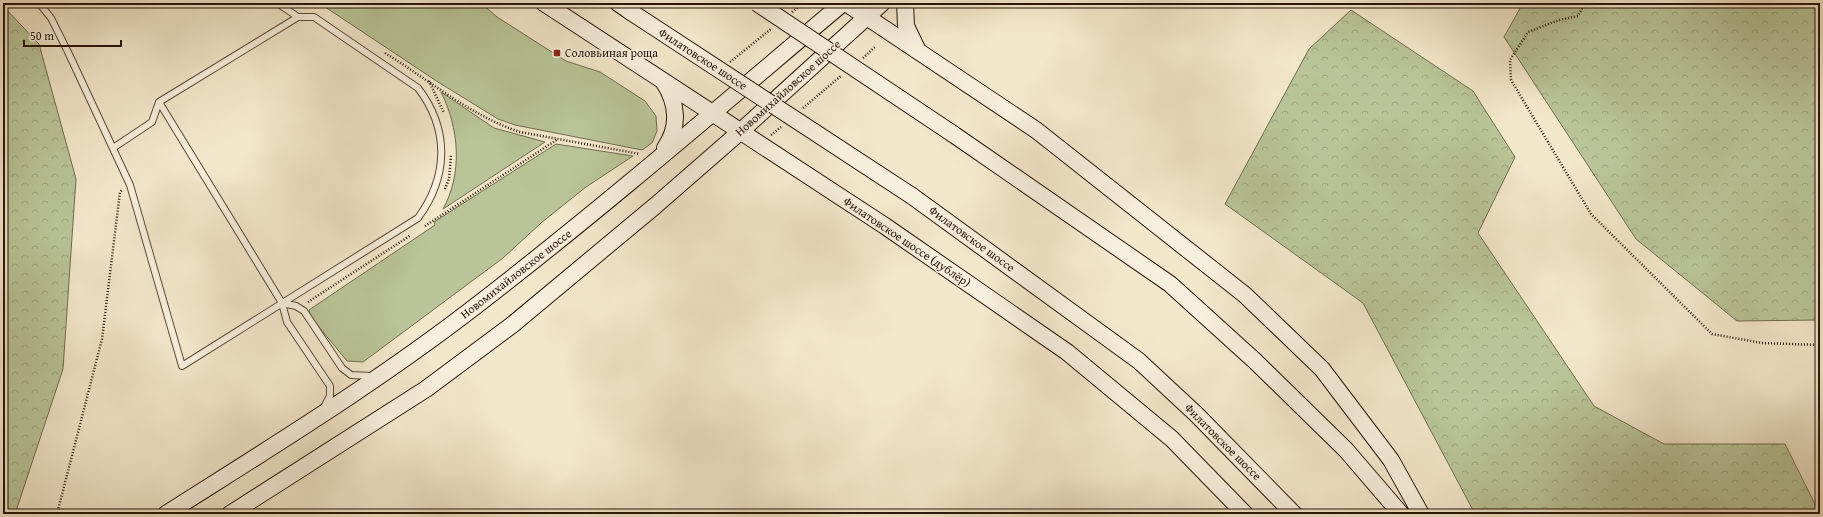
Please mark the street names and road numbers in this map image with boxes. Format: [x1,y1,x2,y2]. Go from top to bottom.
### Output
street label: Филатовское шоссе [656,24,751,94]
street label: Новомихайловское шоссе [731,35,844,140]
street label: Филатовское шоссе (дублёр) [840,192,974,291]
street label: Филатовское шоссе [926,202,1019,276]
street label: Новомихайловское шоссе [457,225,575,322]
street label: Филатовское шоссе [1181,399,1266,484]

